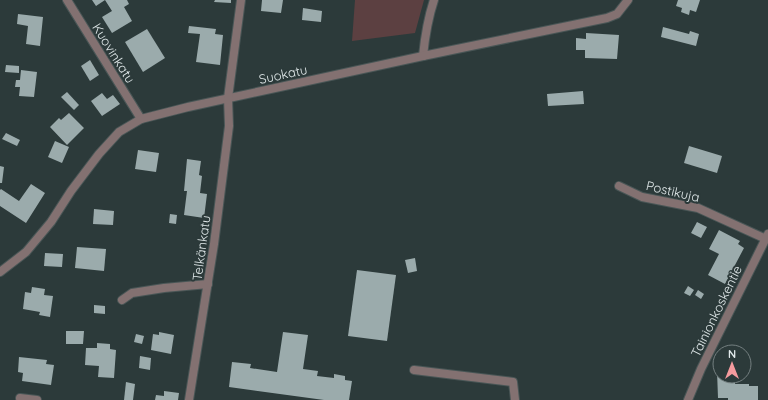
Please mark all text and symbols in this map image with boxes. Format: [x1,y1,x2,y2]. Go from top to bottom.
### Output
street label: Kuovinkatu [89,20,139,86]
street label: Suokatu [257,61,309,87]
street label: Postikuja [645,177,701,205]
street label: Telkänkatu [189,214,213,282]
street label: Tainionkoskentie [687,263,745,359]
north arrow [712,344,752,384]
text: N [728,347,736,361]

